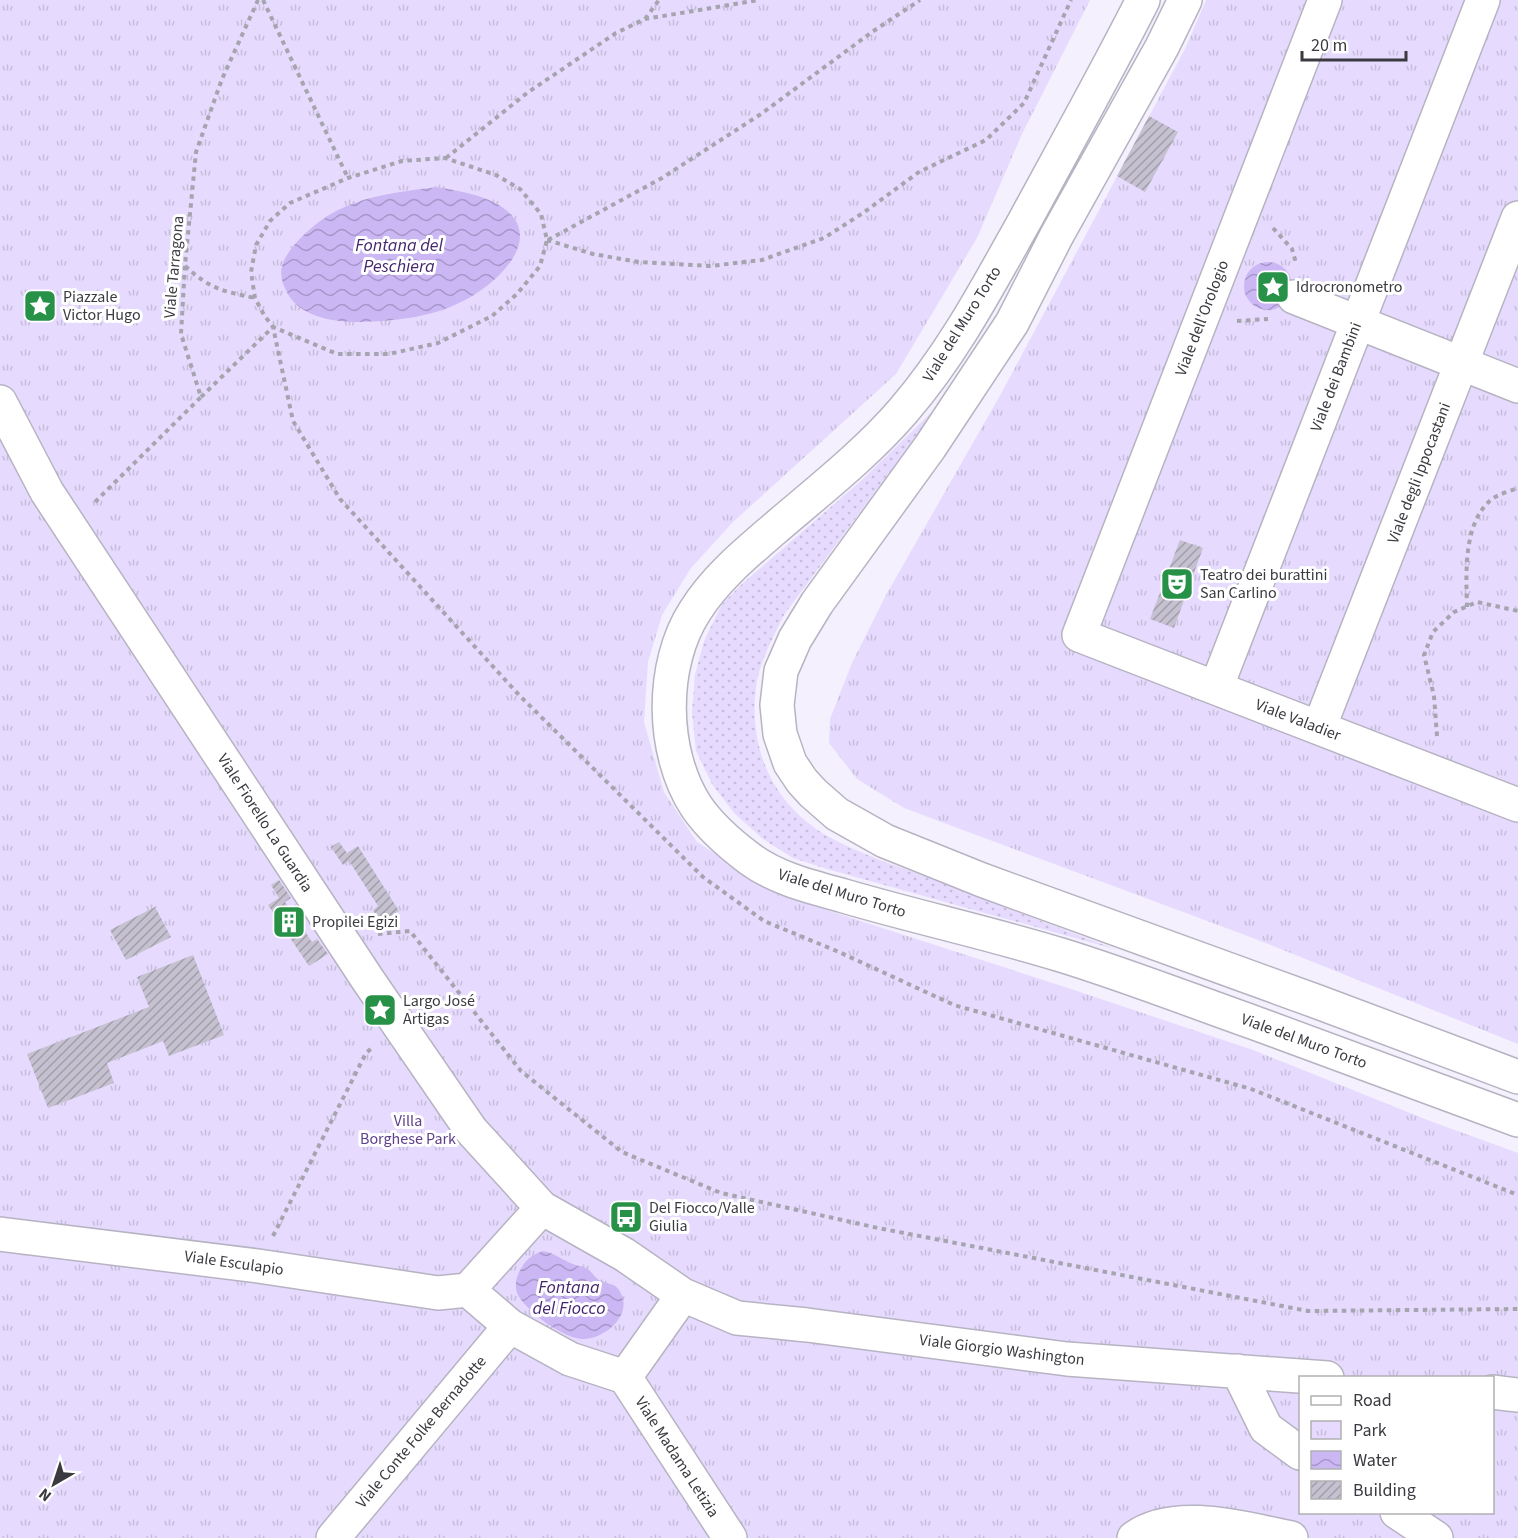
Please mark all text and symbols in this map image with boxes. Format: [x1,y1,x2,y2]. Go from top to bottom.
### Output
scale bar [1302,24,1406,62]
text: 20 m [1311,33,1347,58]
street label: Viale Tarragona [159,215,189,319]
water label: Fontana del Peschiera [355,233,443,279]
street label: Viale dell'Orologio [1170,257,1234,379]
street label: Viale del Muro Torto [917,262,1007,386]
place icon: Idrocronometro [1255,269,1291,305]
place label: Idrocronometro [1296,276,1402,298]
place label: Piazzale Victor Hugo [63,286,141,326]
place icon: Piazzale Victor Hugo [22,288,58,324]
street label: Viale dei Bambini [1305,319,1367,435]
street label: Viale degli Ippocastani [1382,399,1456,547]
place label: Teatro dei burattini San Carlino [1200,564,1327,604]
theatre icon: Teatro dei burattini San Carlino [1159,566,1195,602]
street label: Viale Valadier [1252,694,1344,747]
street label: Viale Fiorello La Guardia [212,749,318,897]
street label: Viale del Muro Torto [775,863,909,923]
building icon: Propilei Egizi [271,904,307,940]
place label: Propilei Egizi [312,911,398,933]
place label: Largo José Artigas [403,990,475,1030]
place icon: Largo José Artigas [362,992,398,1028]
street label: Viale del Muro Torto [1238,1008,1370,1074]
park label: Villa Borghese Park [360,1110,456,1150]
place label: Del Fiocco/Valle Giulia [649,1197,755,1237]
bus stop icon: Del Fiocco/Valle Giulia [608,1199,644,1235]
street label: Viale Esculapio [183,1245,285,1281]
water label: Fontana del Fiocco [533,1275,605,1321]
street label: Viale Giorgio Washington [918,1329,1086,1371]
street label: Viale Conte Folke Bernadotte [351,1351,491,1513]
legend [1299,1376,1494,1514]
text: Road [1353,1388,1392,1413]
street label: Viale Madama Letizia [630,1392,724,1522]
text: Park [1353,1418,1387,1443]
text: Water [1353,1448,1397,1473]
north arrow [24,1454,84,1514]
text: Building [1353,1478,1416,1503]
text: N [34,1483,56,1507]

